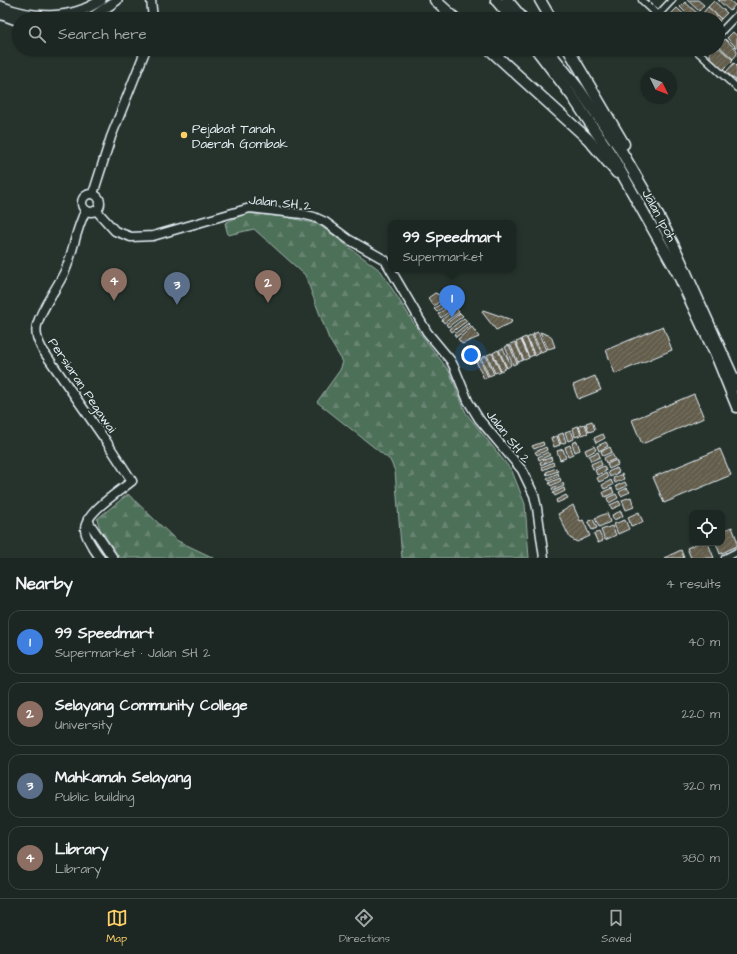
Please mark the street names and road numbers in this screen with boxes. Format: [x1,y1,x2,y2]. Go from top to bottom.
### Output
street label: Jalan Ipoh [637,186,681,245]
street label: Jalan SH 2 [248,191,313,215]
street label: Persiaran Pegawai [43,335,121,437]
street label: Jalan SH 2 [482,406,535,467]

